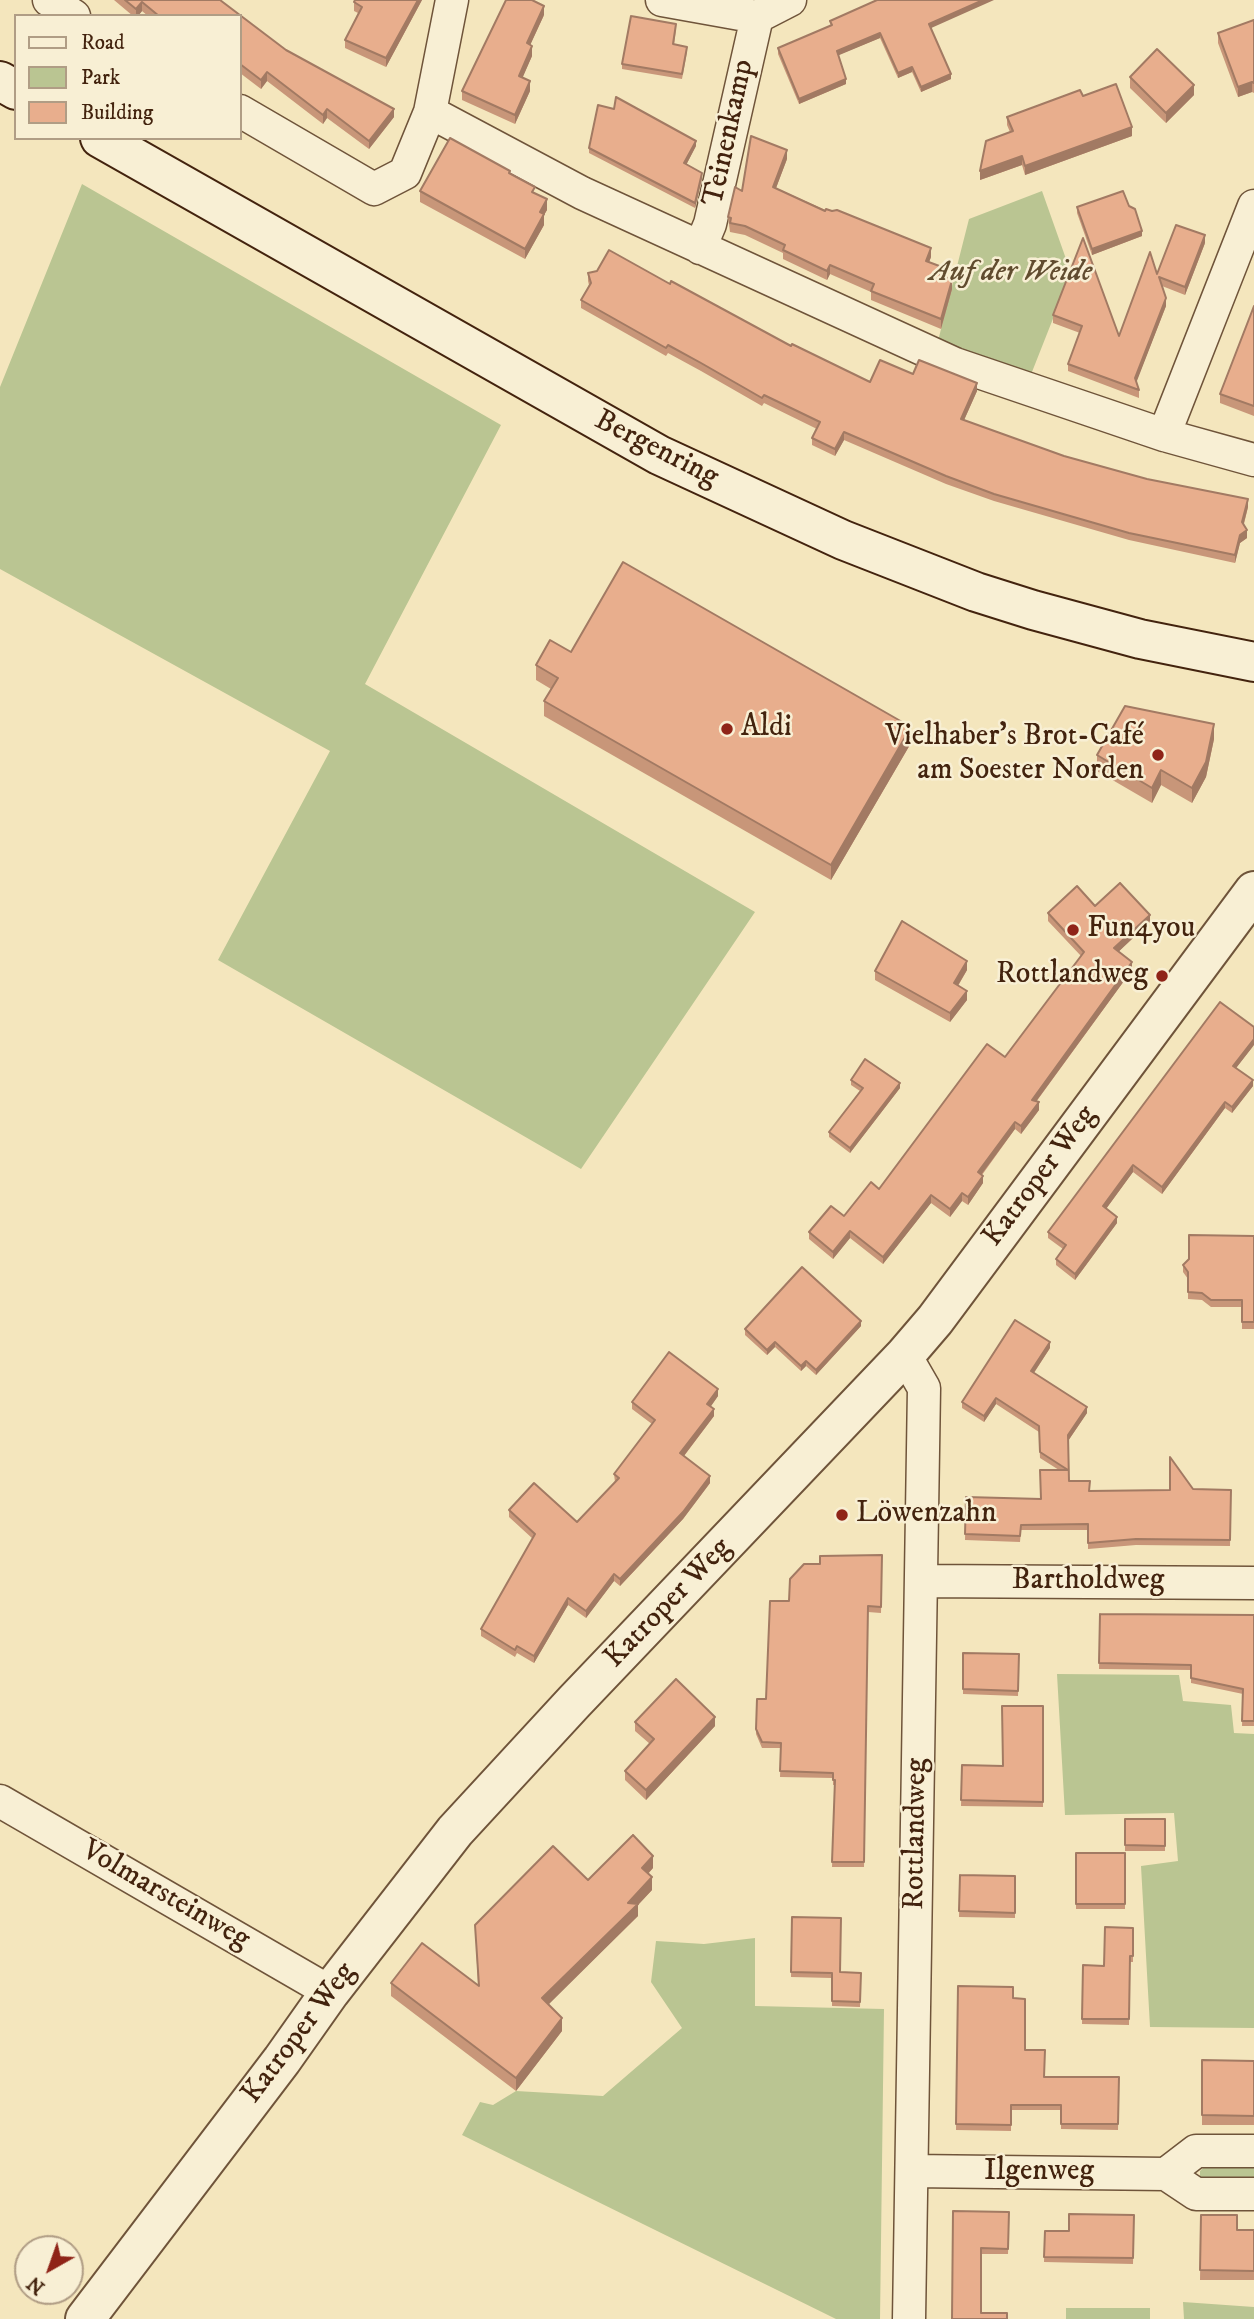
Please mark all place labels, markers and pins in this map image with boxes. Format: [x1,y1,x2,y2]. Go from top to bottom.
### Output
place label: Aldi [741,711,792,747]
place label: Vielhaber's Brot-Café am Soester Norden [885,720,1144,790]
marker: Aldi [719,721,735,737]
marker: Vielhaber's Brot-Café am Soester Norden [1150,747,1166,763]
place label: Fun4you [1087,912,1195,948]
marker: Fun4you [1065,922,1081,938]
place label: Rottlandweg [996,958,1148,994]
marker: Rottlandweg [1154,968,1170,984]
place label: Löwenzahn [856,1497,997,1533]
marker: Löwenzahn [834,1507,850,1523]

